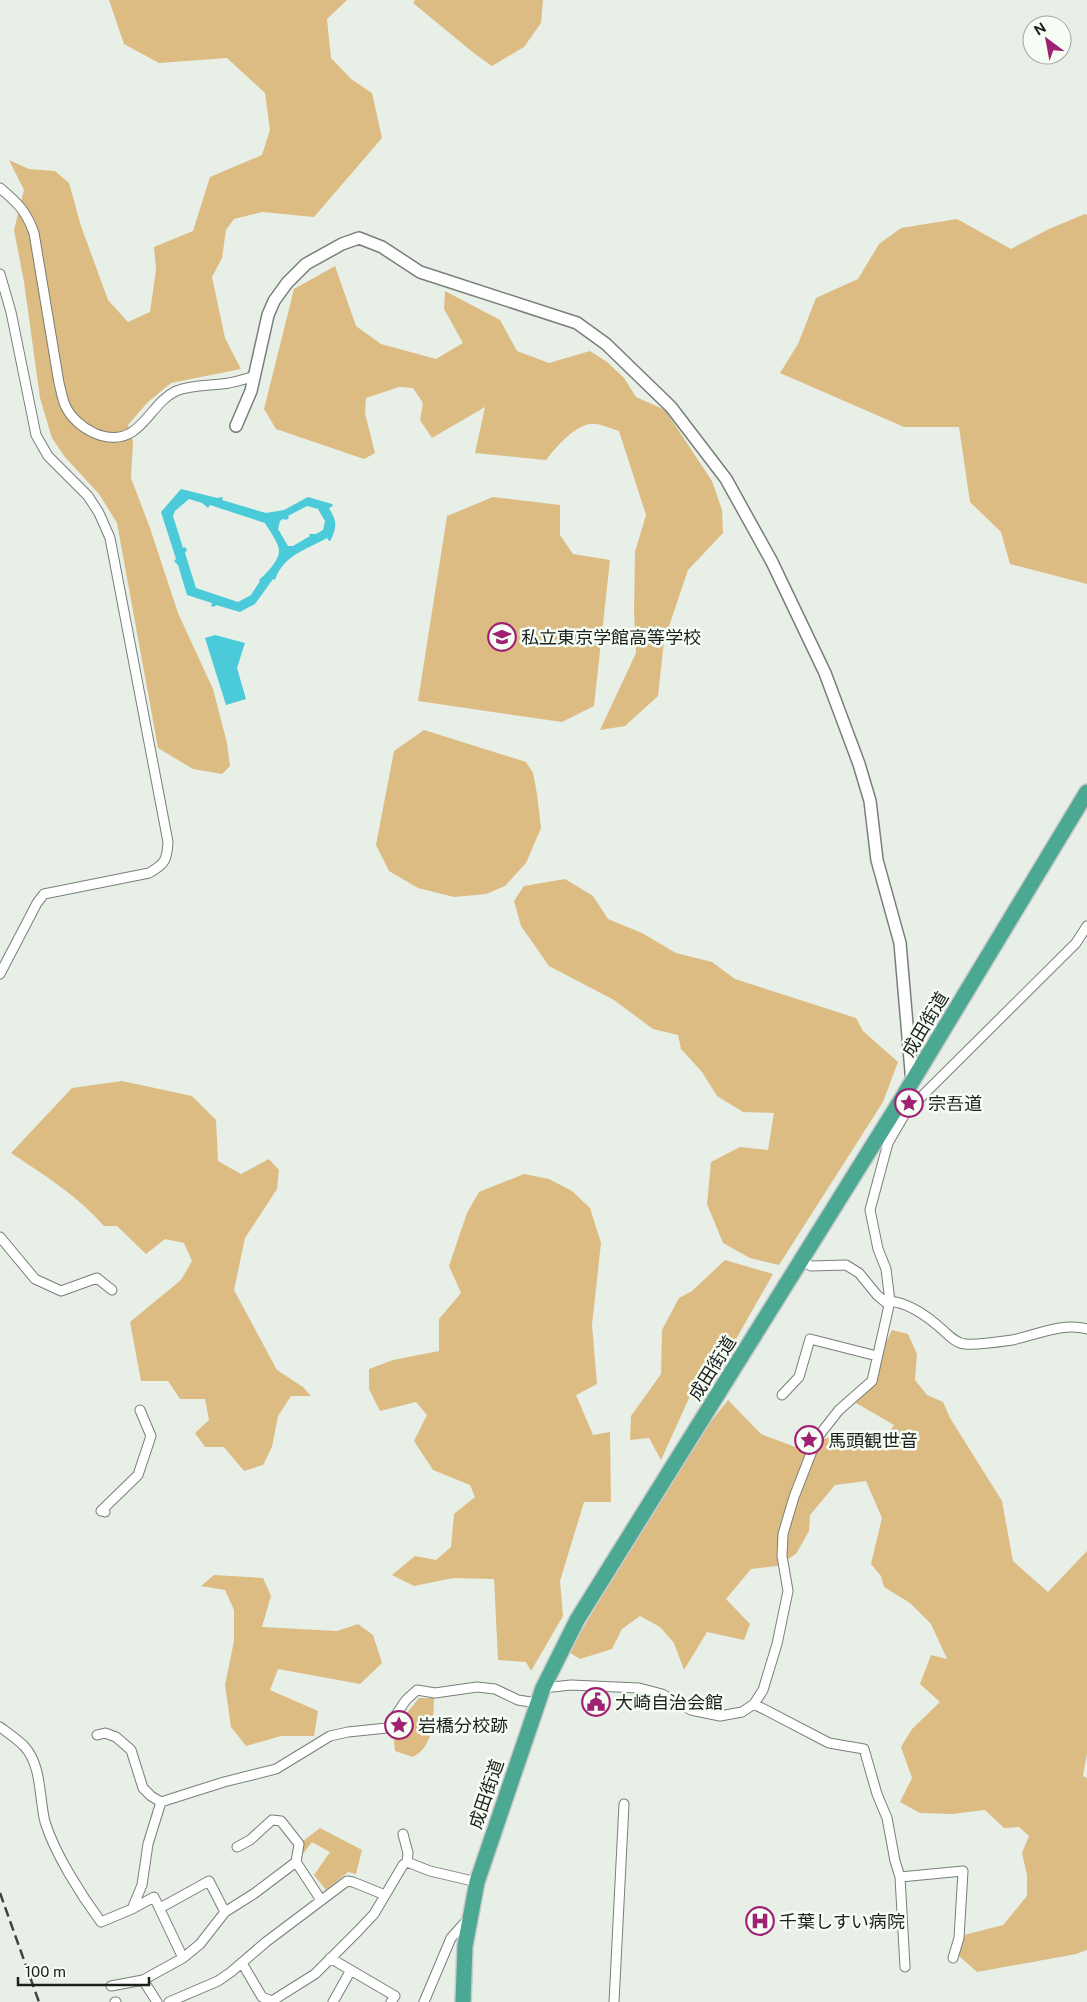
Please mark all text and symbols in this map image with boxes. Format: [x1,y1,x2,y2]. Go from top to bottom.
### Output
north arrow [1022,15,1072,65]
text: N [1031,19,1049,39]
school or university icon: 私立東京学館高等学校 [487,622,517,652]
place label: 私立東京学館高等学校 [521,627,701,648]
street label: 成田街道 [897,988,953,1060]
place icon: 宗吾道 [894,1088,924,1118]
place label: 宗吾道 [928,1093,982,1114]
street label: 成田街道 [684,1332,740,1404]
place icon: 馬頭観世音 [794,1425,824,1455]
place label: 馬頭観世音 [828,1430,918,1451]
public building icon: 大崎自治会館 [581,1687,611,1717]
place label: 大崎自治会館 [615,1692,723,1713]
place icon: 岩橋分校跡 [384,1710,414,1740]
place label: 岩橋分校跡 [418,1715,508,1736]
street label: 成田街道 [464,1757,508,1831]
hospital icon: 千葉しすい病院 [745,1906,775,1936]
place label: 千葉しすい病院 [779,1911,905,1932]
scale bar [18,1954,149,1986]
text: 100 m [25,1963,66,1980]

